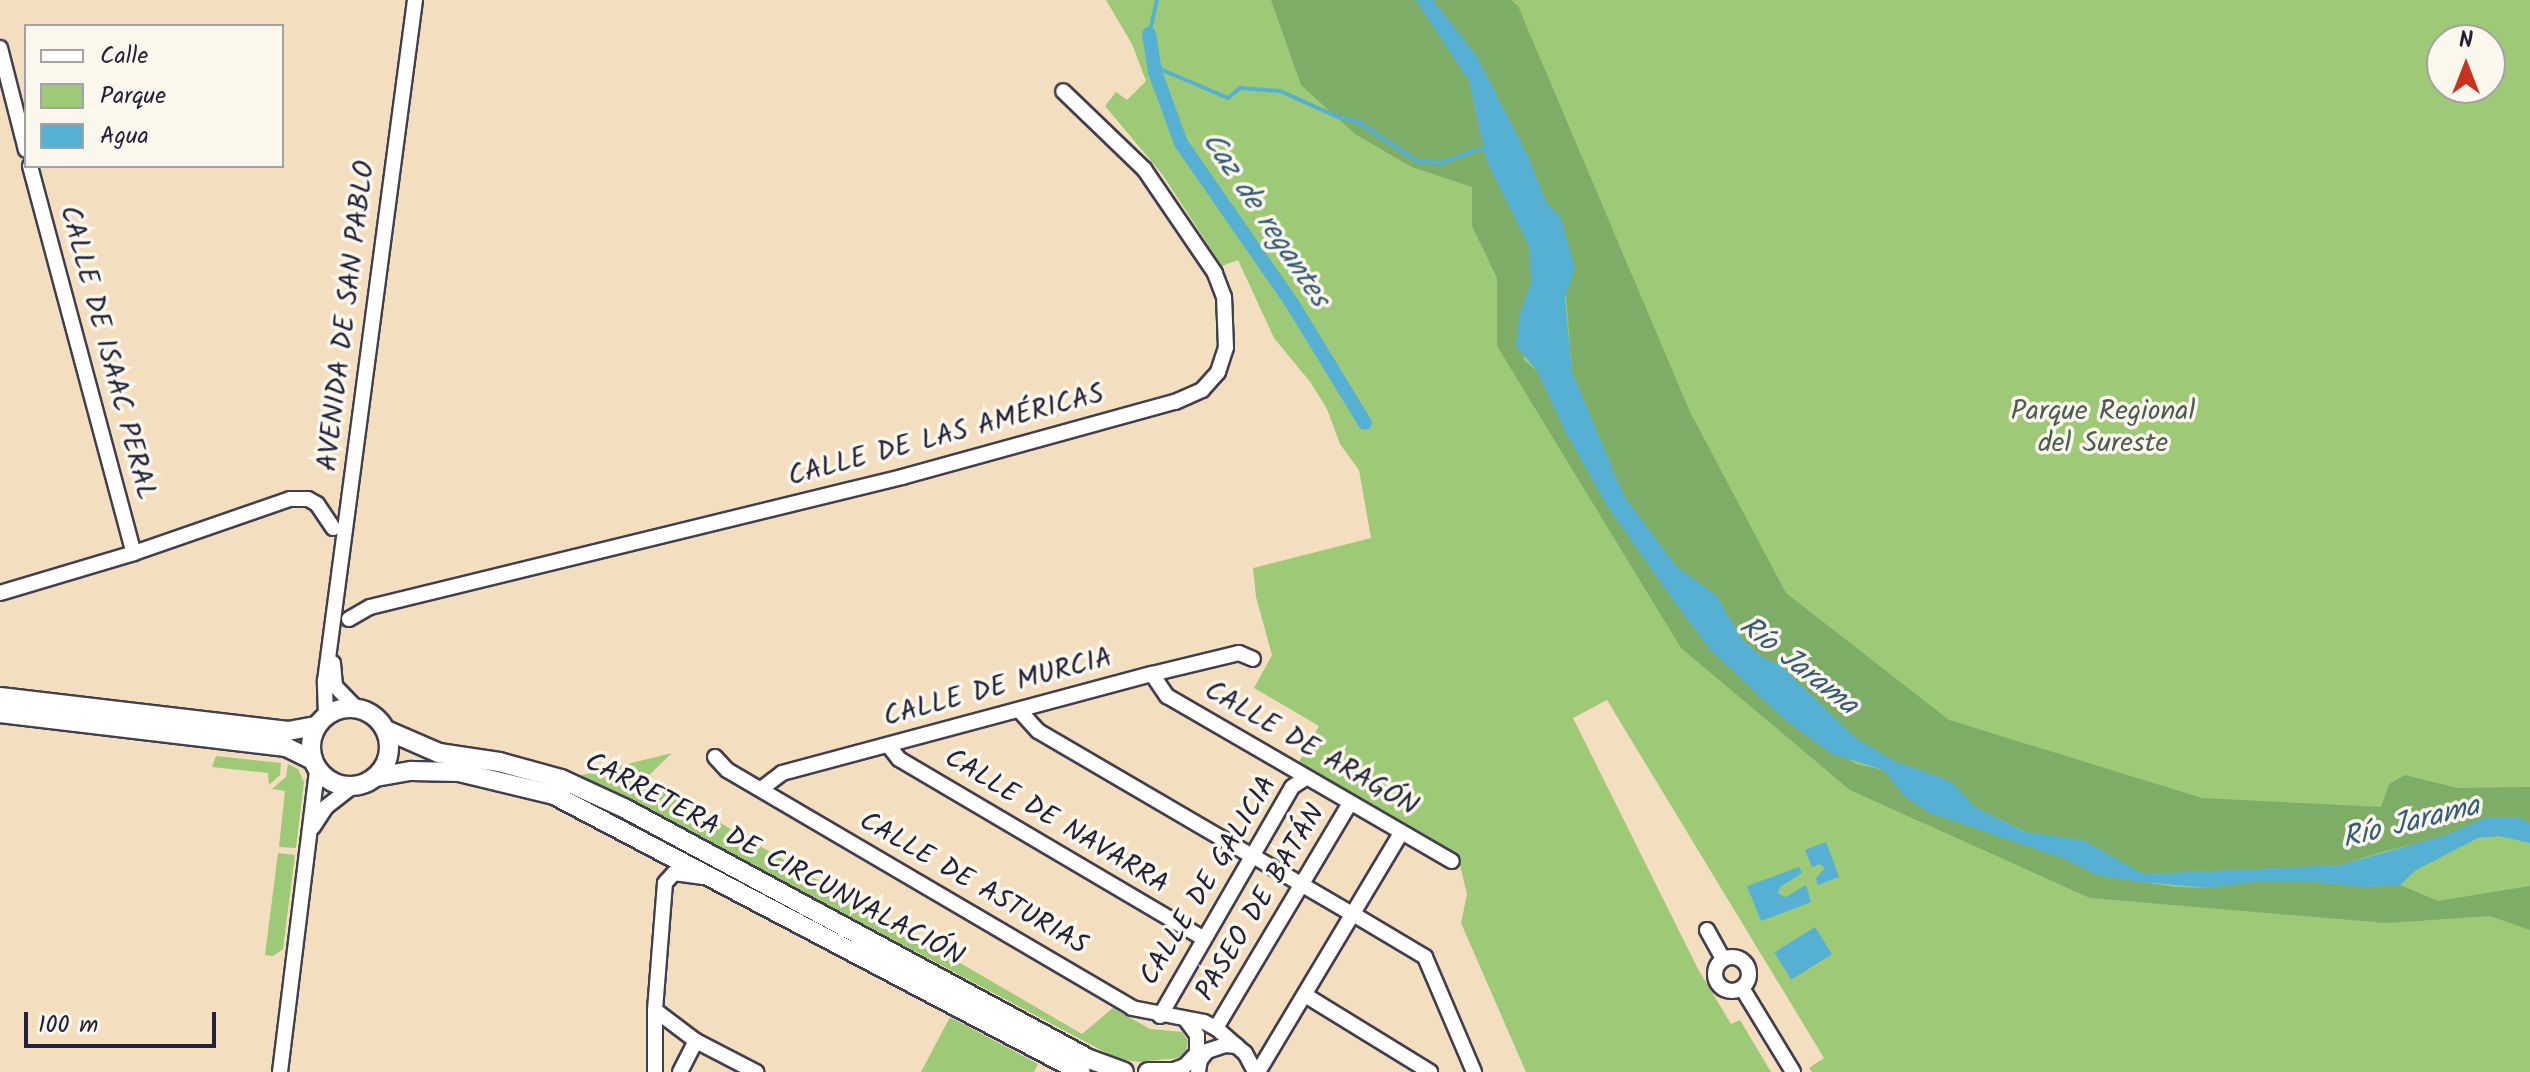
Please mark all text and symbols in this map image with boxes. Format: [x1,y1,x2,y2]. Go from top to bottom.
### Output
legend [24,24,284,168]
north arrow [2426,24,2506,104]
text: N [2459,24,2473,59]
text: Calle [100,37,148,76]
text: Parque [100,77,166,116]
text: Agua [100,117,149,156]
water label: Caz de regantes [1193,126,1337,314]
street label: AVENIDA DE SAN PABLO [311,159,383,473]
street label: CALLE DE ISAAC PERAL [51,202,163,504]
street label: CALLE DE LAS AMÉRICAS [785,378,1107,494]
park label: Parque Regional del Sureste [2011,395,2195,461]
water label: Río Jarama [1732,609,1864,723]
street label: CALLE DE MURCIA [880,641,1116,735]
street label: CALLE DE ARAGÓN [1198,674,1424,824]
street label: CALLE DE NAVARRA [938,742,1174,902]
street label: CARRETERA DE CIRCUNVALACIÓN [579,745,969,975]
street label: CALLE DE GALICIA [1133,770,1285,992]
water label: Río Jarama [2339,789,2483,857]
street label: PASEO DE BATÁN [1189,799,1333,1007]
street label: CALLE DE ASTURIAS [853,805,1093,963]
scale bar [28,996,220,1046]
text: 100 m [38,1006,98,1045]

